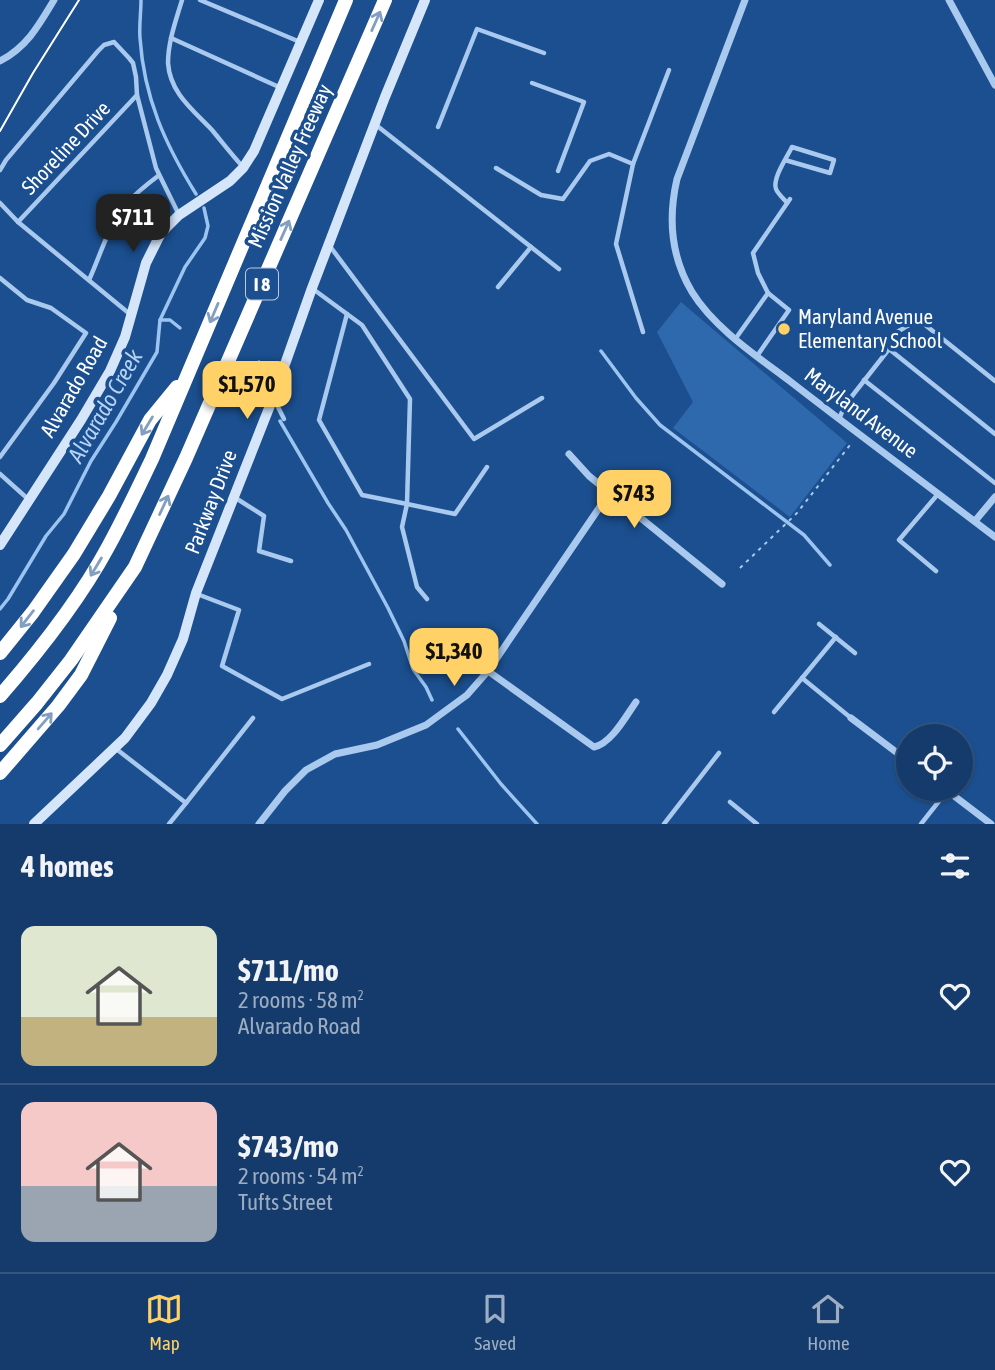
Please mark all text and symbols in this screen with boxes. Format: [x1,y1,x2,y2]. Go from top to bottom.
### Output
one-way arrow [370,11,383,32]
street label: Mission Valley Freeway [242,80,336,251]
street label: Shoreline Drive [16,96,114,199]
pin: $711 [92,194,174,254]
text: $711 [112,204,154,230]
one-way arrow [279,219,292,241]
road number: I 8 [246,268,278,300]
one-way arrow [206,301,219,323]
place label: Maryland Avenue Elementary School [798,304,943,352]
marker: Maryland Avenue Elementary School [776,321,792,337]
street label: Alvarado Road [35,332,112,441]
water label: Alvarado Creek [62,344,148,468]
pin: $1,570 [190,362,304,421]
street label: Maryland Avenue [800,362,923,462]
text: $1,570 [219,371,276,397]
one-way arrow [140,416,154,436]
street label: Parkway Drive [179,446,241,557]
pin: $743 [593,470,675,530]
text: $743 [613,480,655,506]
one-way arrow [158,495,171,516]
one-way arrow [89,556,103,576]
one-way arrow [20,610,35,628]
pin: $1,340 [397,628,511,688]
text: $1,340 [426,638,483,664]
one-way arrow [37,713,53,731]
map controls [896,724,973,801]
button: locate [896,724,973,801]
icon: filters [936,847,974,885]
text: 4 homes [21,849,114,883]
text: $711/mo [238,953,339,987]
icon: home [77,954,161,1038]
icon: heart [936,977,974,1015]
text: 2 rooms · 58 m² [238,987,364,1013]
text: Alvarado Road [238,1013,361,1039]
text: $743/mo [238,1129,339,1163]
icon: home [77,1130,161,1214]
icon: heart [936,1153,974,1191]
text: 2 rooms · 54 m² [238,1163,364,1189]
text: Tufts Street [238,1189,333,1215]
tab: Map [145,1290,183,1354]
tab: Saved [474,1290,516,1354]
tab: Home [807,1290,850,1354]

